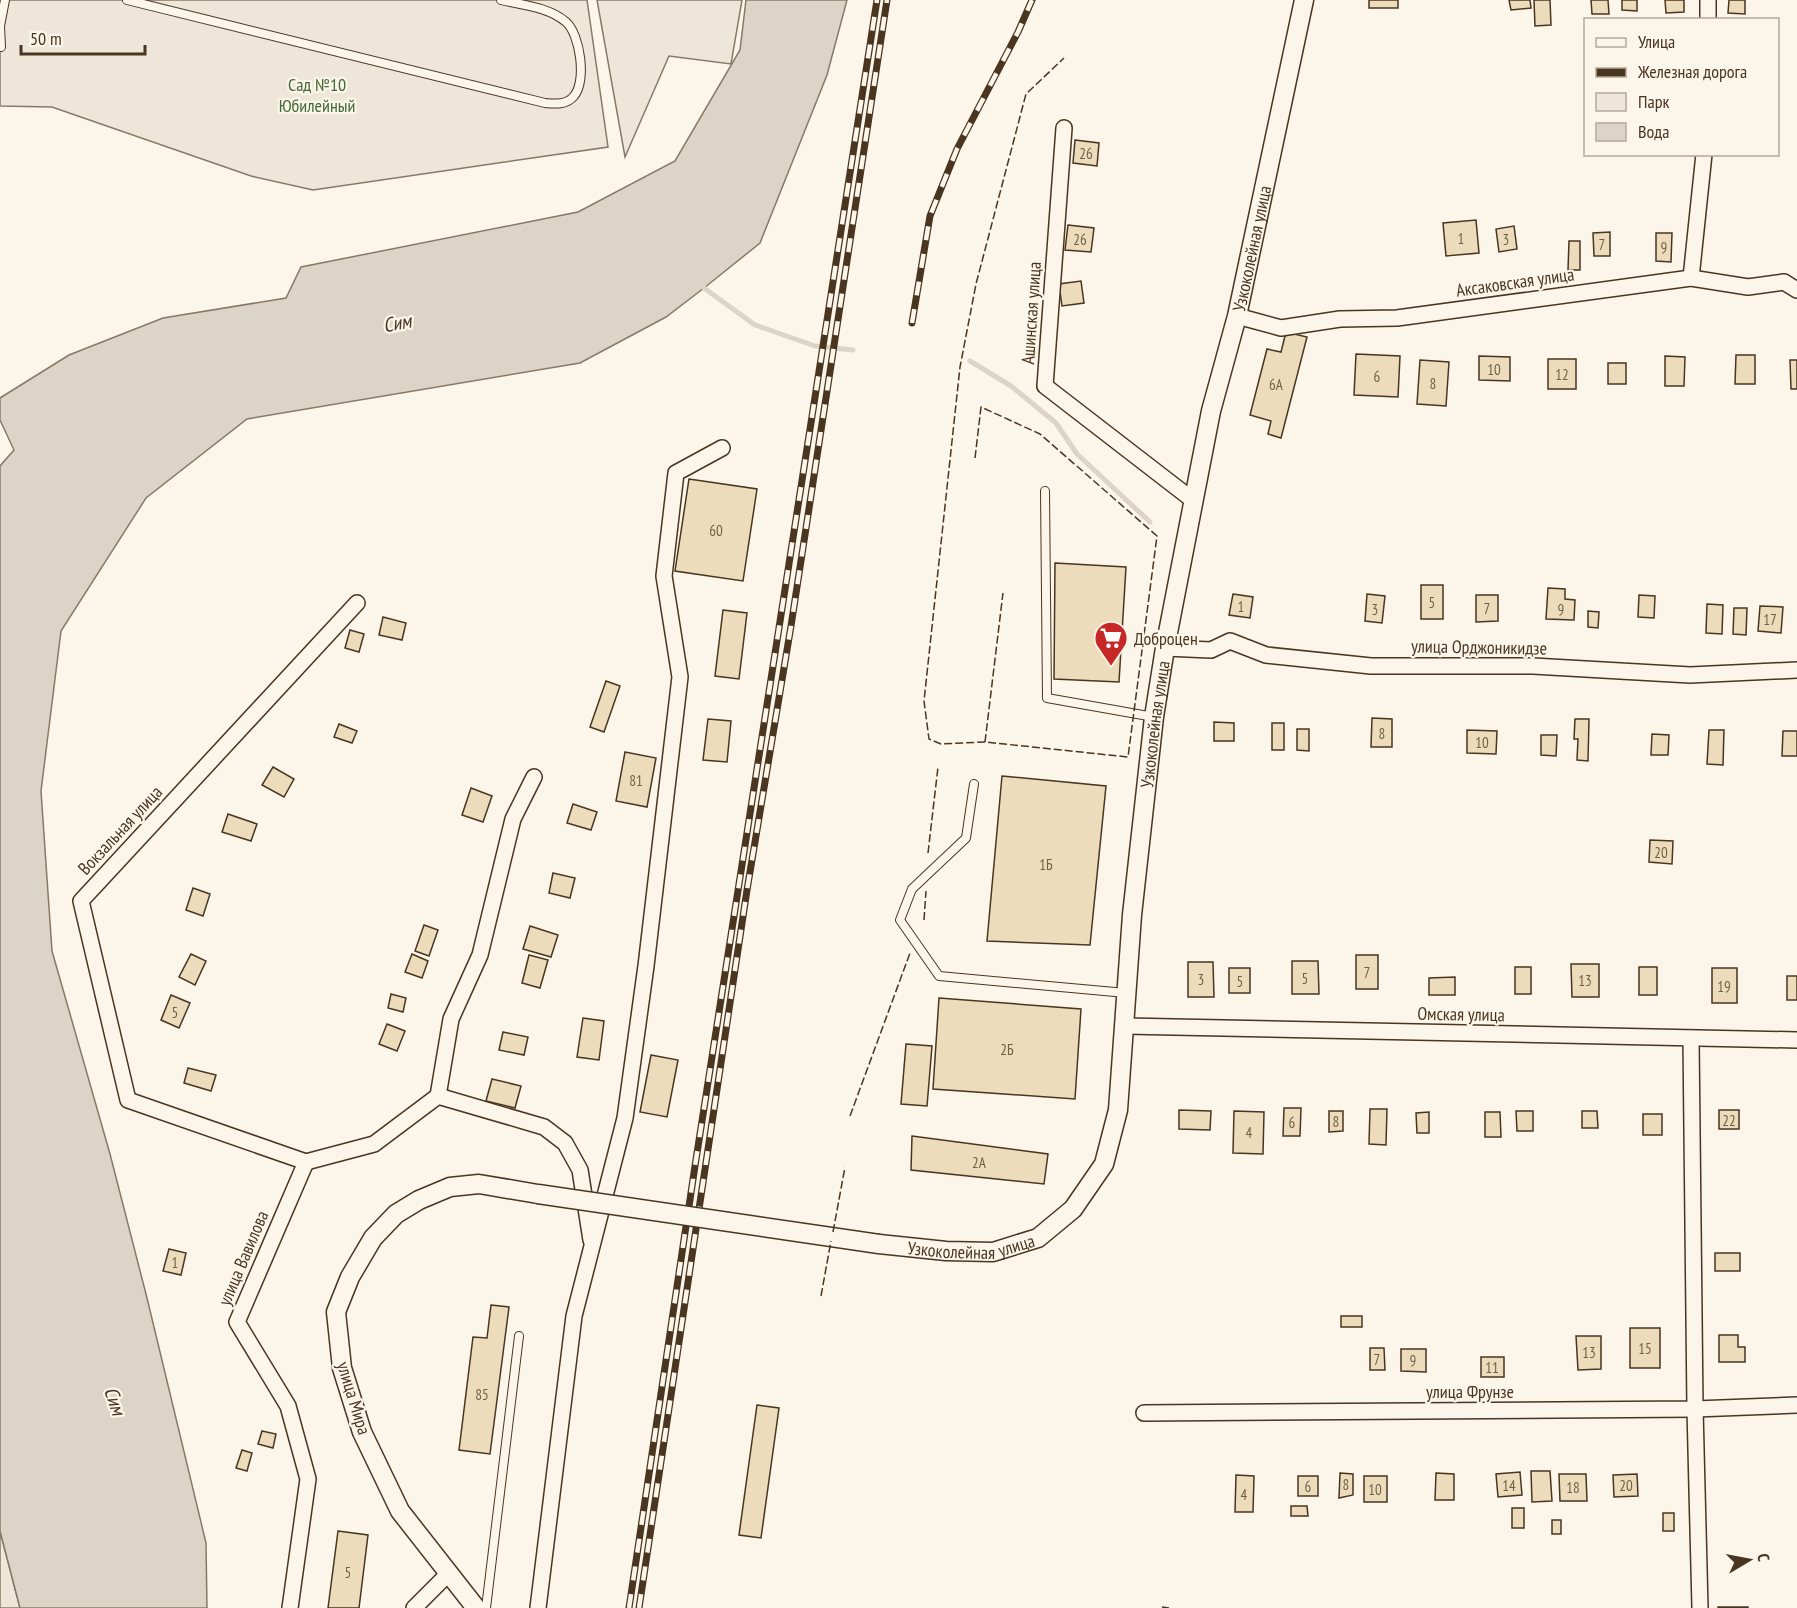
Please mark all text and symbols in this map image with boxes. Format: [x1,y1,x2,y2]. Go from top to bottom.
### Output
scale bar [21,18,146,56]
legend [1584,18,1779,156]
text: 50 m [30,27,62,50]
text: Улица [1638,30,1675,53]
text: Железная дорога [1637,60,1747,83]
park label: Сад №10 Юбилейный [279,73,355,117]
text: Парк [1638,90,1669,113]
text: Вода [1638,120,1669,143]
house number: 26 [1079,144,1093,163]
street label: Узкоколейная улица [1227,183,1276,313]
house number: 1 [1458,229,1464,248]
house number: 26 [1073,230,1087,249]
house number: 3 [1503,230,1509,249]
house number: 7 [1599,235,1605,254]
house number: 9 [1661,238,1667,257]
street label: Ашинская улица [1016,261,1046,365]
street label: Аксаковская улица [1454,262,1576,302]
water label: Сим [381,307,415,338]
house number: 10 [1487,360,1501,379]
house number: 12 [1555,365,1569,384]
house number: 6 [1374,367,1381,386]
house number: 8 [1430,374,1436,393]
house number: 6А [1269,375,1284,394]
house number: 60 [709,521,723,540]
house number: 5 [1429,593,1435,612]
house number: 1 [1238,597,1244,616]
house number: 7 [1484,599,1490,618]
house number: 3 [1372,600,1378,619]
house number: 9 [1558,600,1564,619]
house number: 17 [1763,610,1777,629]
supermarket icon: Доброцен [1093,620,1129,667]
place label: Доброцен [1134,627,1198,650]
street label: улица Орджоникидзе [1411,634,1547,660]
street label: Узкоколейная улица [1135,659,1174,789]
house number: 8 [1379,724,1385,743]
house number: 10 [1475,733,1489,752]
house number: 81 [629,771,643,790]
street label: Вокзальная улица [73,781,167,879]
house number: 20 [1654,843,1668,862]
house number: 1Б [1039,855,1053,874]
house number: 7 [1364,963,1370,982]
house number: 5 [1302,969,1308,988]
house number: 3 [1198,970,1204,989]
house number: 13 [1578,971,1592,990]
house number: 5 [1237,972,1243,991]
house number: 19 [1717,977,1731,996]
street label: Омская улица [1417,1002,1505,1026]
house number: 5 [172,1003,178,1022]
house number: 2Б [1000,1040,1014,1059]
house number: 22 [1722,1111,1736,1130]
house number: 8 [1333,1112,1339,1131]
house number: 6 [1289,1113,1296,1132]
house number: 4 [1246,1123,1253,1142]
house number: 2А [972,1153,987,1172]
street label: улица Вавилова [213,1207,273,1309]
street label: Узкоколейная улица [907,1228,1037,1264]
house number: 1 [172,1253,178,1272]
house number: 15 [1638,1339,1652,1358]
house number: 13 [1582,1343,1596,1362]
house number: 7 [1374,1350,1380,1369]
house number: 9 [1410,1351,1416,1370]
house number: 11 [1485,1358,1499,1377]
street label: улица Мира [332,1359,376,1437]
street label: улица Фрунзе [1426,1380,1514,1403]
water label: Сим [98,1383,132,1420]
house number: 85 [475,1385,489,1404]
house number: 8 [1343,1475,1349,1494]
house number: 14 [1502,1476,1516,1495]
house number: 20 [1619,1476,1633,1495]
house number: 6 [1305,1477,1312,1496]
house number: 18 [1566,1478,1580,1497]
house number: 10 [1368,1480,1382,1499]
house number: 4 [1241,1485,1248,1504]
north arrow [1719,1530,1779,1590]
text: С [1753,1552,1774,1563]
house number: 5 [345,1563,351,1582]

